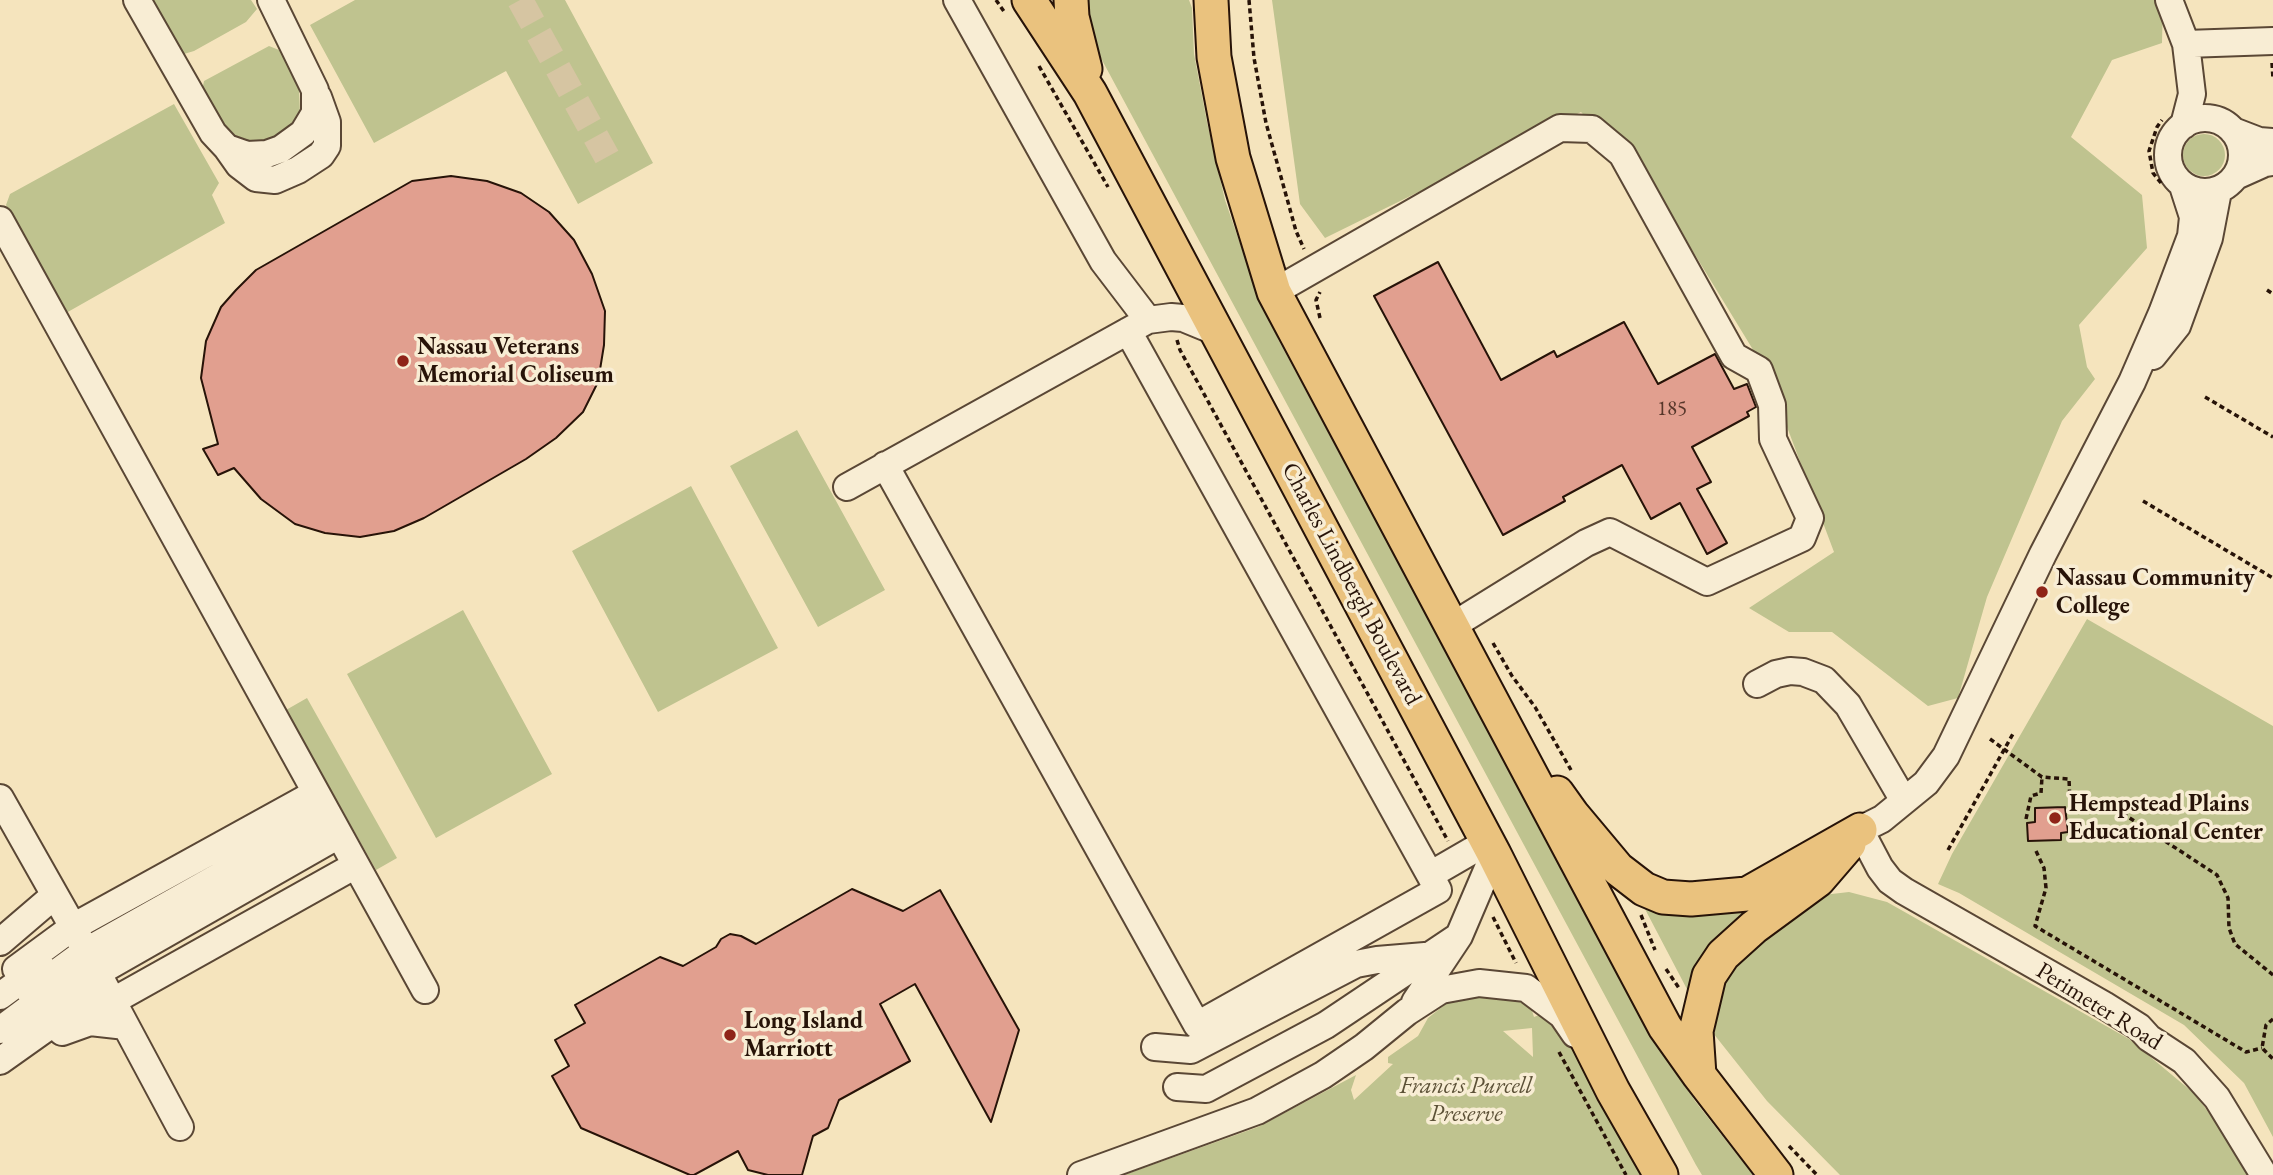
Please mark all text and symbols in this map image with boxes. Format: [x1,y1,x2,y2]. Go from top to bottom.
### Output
place label: Nassau Veterans Memorial Coliseum [417,333,614,389]
marker: Nassau Veterans Memorial Coliseum [395,353,411,369]
house number: 185 [1657,396,1687,422]
street label: Charles Lindbergh Boulevard [1275,458,1427,710]
place label: Nassau Community College [2056,564,2254,620]
marker: Nassau Community College [2034,584,2050,600]
place label: Hempstead Plains Educational Center [2069,790,2263,846]
marker: Hempstead Plains Educational Center [2047,810,2063,826]
street label: Perimeter Road [2031,957,2167,1057]
place label: Long Island Marriott [744,1007,863,1063]
marker: Long Island Marriott [722,1027,738,1043]
park label: Francis Purcell Preserve [1400,1072,1532,1128]

